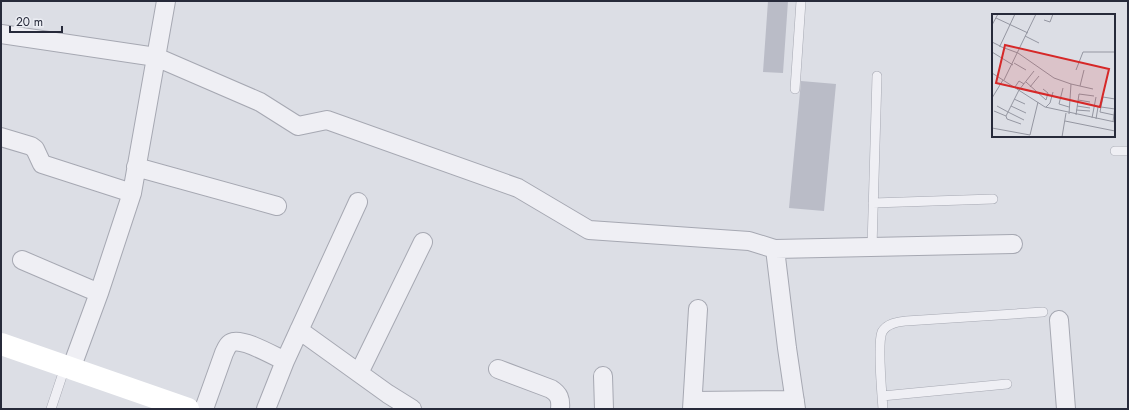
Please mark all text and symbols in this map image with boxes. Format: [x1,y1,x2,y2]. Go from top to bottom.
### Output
scale bar [10,8,62,34]
text: 20 m [16,13,43,31]
inset map [992,14,1115,137]

